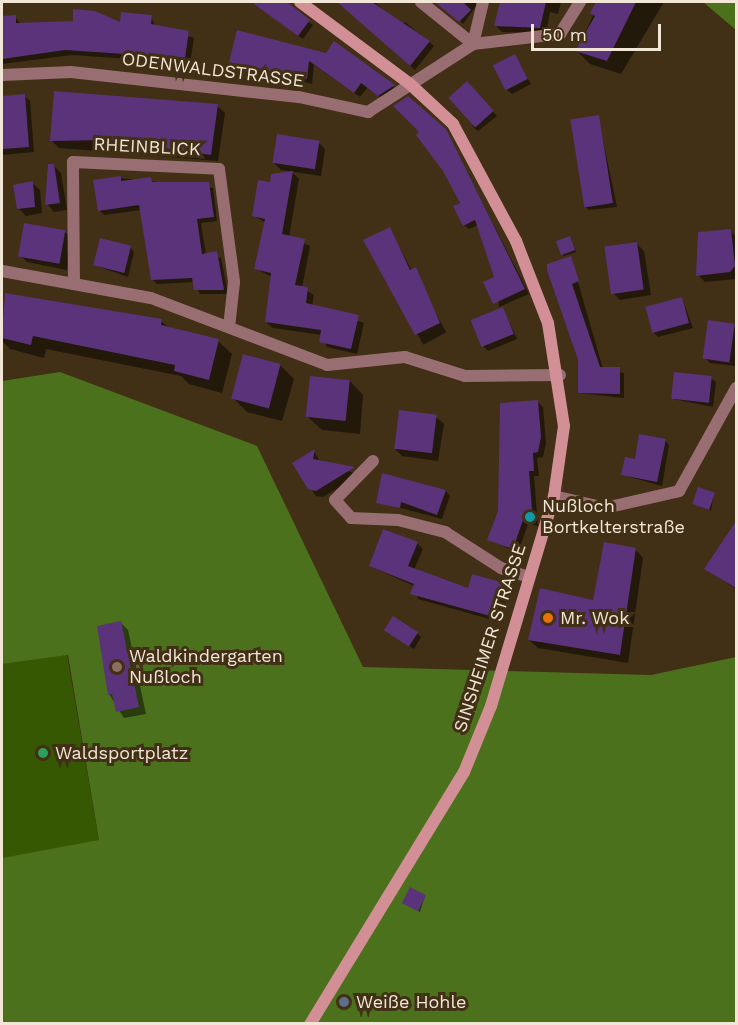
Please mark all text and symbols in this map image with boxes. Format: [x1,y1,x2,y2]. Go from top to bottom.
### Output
scale bar [534,12,664,50]
text: 50 m [542,24,587,45]
street label: ODENWALDSTRASSE [121,48,305,92]
street label: RHEINBLICK [93,133,201,161]
place label: Nußloch Bortkelterstraße [542,496,685,538]
marker: Nußloch Bortkelterstraße [523,510,537,524]
street label: SINSHEIMER STRASSE [449,541,531,735]
place label: Mr. Wok [560,607,630,629]
marker: Mr. Wok [541,611,555,625]
place label: Waldkindergarten Nußloch [129,646,283,688]
marker: Waldkindergarten Nußloch [110,660,124,674]
place label: Waldsportplatz [55,742,188,764]
marker: Waldsportplatz [36,746,50,760]
place label: Weiße Hohle [356,991,466,1013]
marker: Weiße Hohle [337,995,351,1009]

